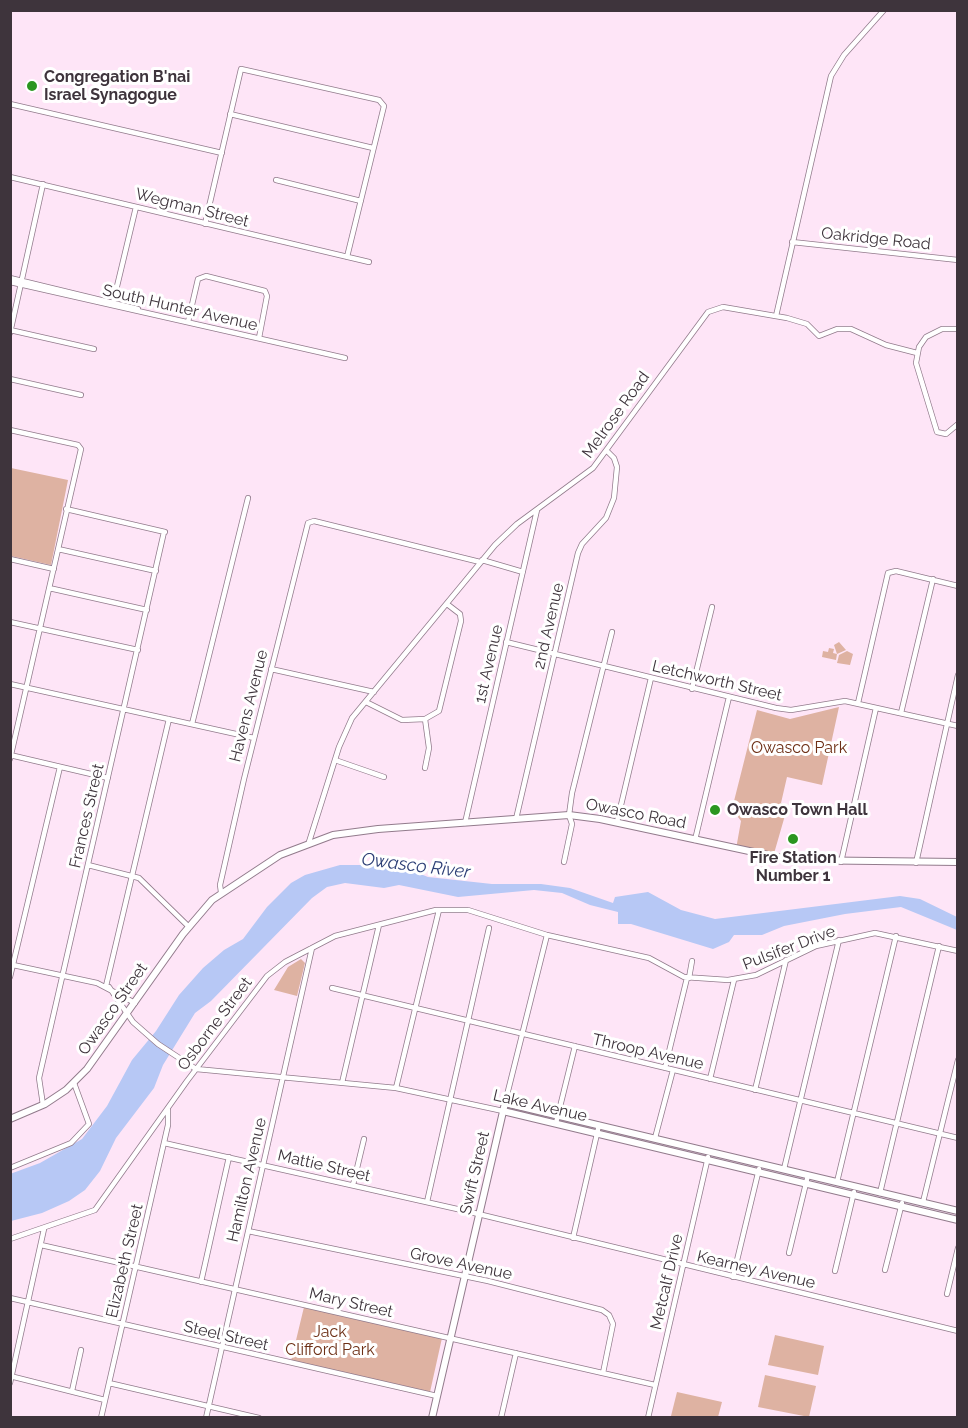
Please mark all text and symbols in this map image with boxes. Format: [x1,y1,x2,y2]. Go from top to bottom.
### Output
place label: Congregation B'nai Israel Synagogue [44,67,190,105]
marker: Congregation B'nai Israel Synagogue [25,79,39,93]
street label: Wegman Street [133,185,251,231]
street label: Oakridge Road [820,224,932,254]
street label: South Hunter Avenue [101,281,259,335]
street label: Melrose Road [578,368,654,462]
street label: 2nd Avenue [530,581,568,671]
street label: 1st Avenue [471,623,507,705]
street label: Havens Avenue [226,648,272,764]
street label: Letchworth Street [650,657,784,705]
park label: Owasco Park [751,738,847,758]
street label: Frances Street [66,762,108,870]
street label: Owasco Road [584,795,688,833]
place label: Owasco Town Hall [727,800,868,820]
marker: Owasco Town Hall [708,803,722,817]
marker: Fire Station Number 1 [786,832,800,846]
place label: Fire Station Number 1 [749,848,837,886]
water label: Owasco River [360,849,472,883]
street label: Pulsifer Drive [740,922,838,974]
street label: Owasco Street [74,959,152,1059]
street label: Osborne Street [174,974,256,1074]
street label: Throop Avenue [591,1030,705,1074]
street label: Lake Avenue [491,1086,589,1126]
street label: Hamilton Avenue [223,1116,271,1244]
street label: Swift Street [456,1129,494,1217]
street label: Mattie Street [276,1146,372,1186]
street label: Elizabeth Street [103,1202,147,1320]
street label: Metcalf Drive [647,1232,687,1332]
street label: Grove Avenue [408,1244,514,1284]
street label: Kearney Avenue [695,1247,817,1293]
street label: Mary Street [307,1284,395,1322]
street label: Steel Street [182,1317,270,1355]
park label: Jack Clifford Park [285,1322,375,1360]

